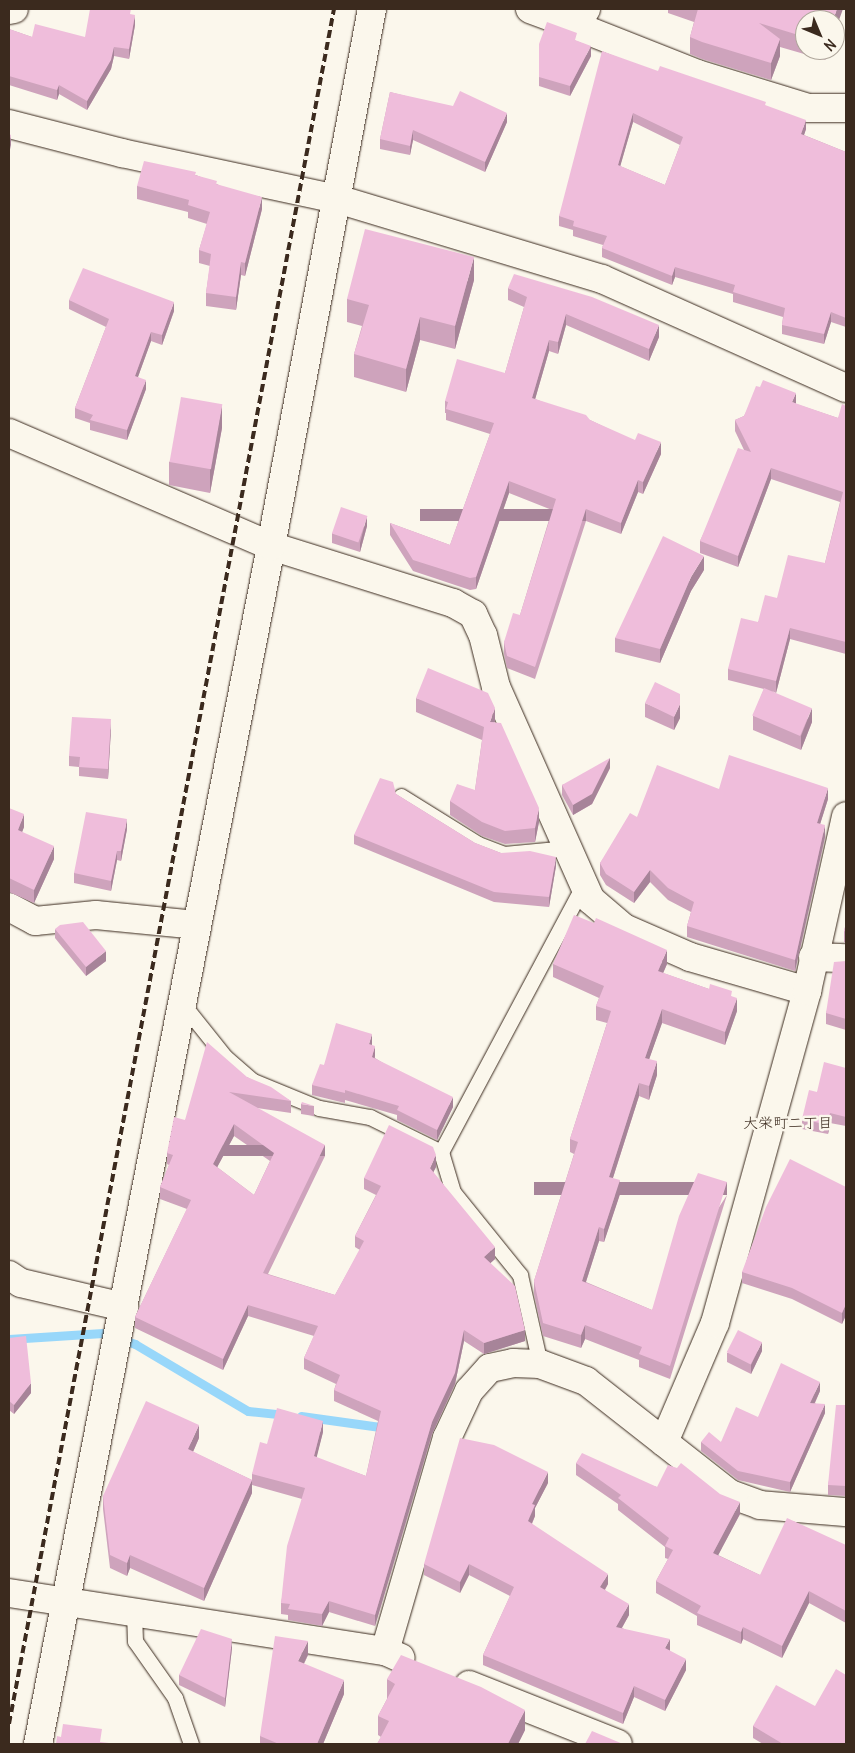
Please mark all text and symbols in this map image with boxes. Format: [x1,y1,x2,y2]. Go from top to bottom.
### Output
north arrow [795,10,845,60]
text: N [820,35,840,55]
district label: 大栄町二丁目 [743,1114,833,1132]

